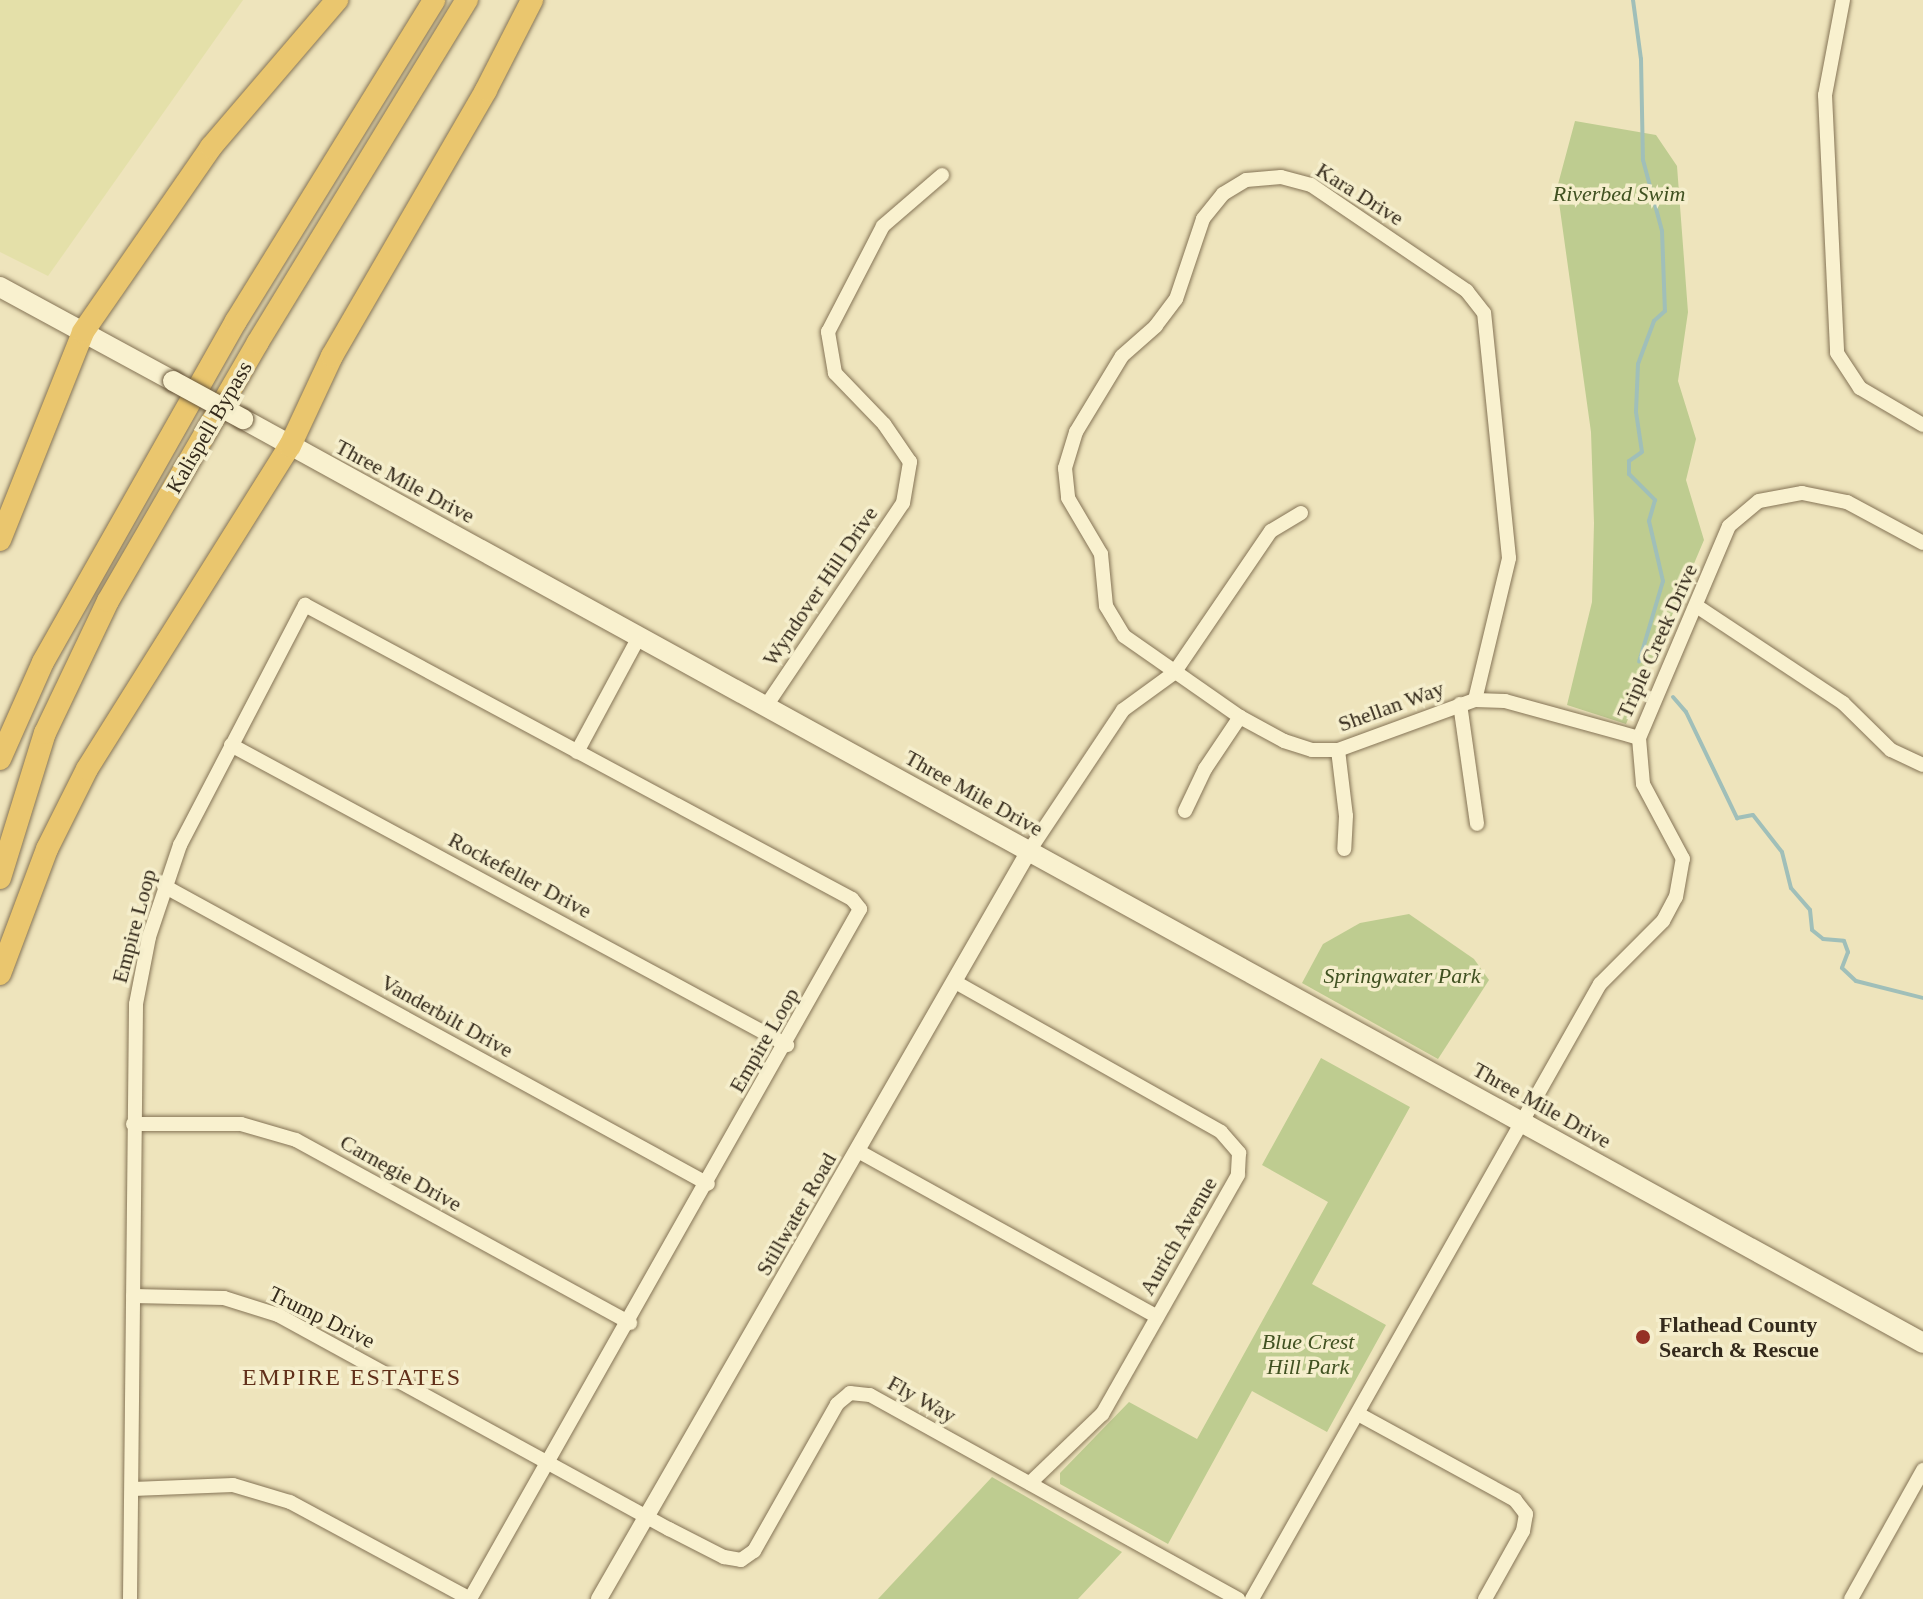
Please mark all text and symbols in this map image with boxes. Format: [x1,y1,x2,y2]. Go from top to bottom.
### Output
street label: Kara Drive [1311,157,1409,231]
park label: Riverbed Swim [1553,181,1685,207]
street label: Kalispell Bypass [160,356,258,498]
street label: Three Mile Drive [331,433,479,529]
street label: Wyndover Hill Drive [757,501,883,671]
street label: Triple Creek Drive [1611,560,1703,722]
street label: Shellan Way [1334,675,1448,737]
street label: Three Mile Drive [900,744,1048,842]
street label: Rockefeller Drive [444,826,596,924]
street label: Empire Loop [106,866,162,986]
park label: Springwater Park [1323,963,1481,989]
street label: Vanderbilt Drive [376,969,518,1063]
street label: Empire Loop [723,983,805,1097]
street label: Three Mile Drive [1468,1056,1616,1154]
street label: Carnegie Drive [336,1129,466,1217]
street label: Stillwater Road [750,1148,842,1280]
street label: Aurich Avenue [1133,1172,1223,1300]
street label: Trump Drive [265,1280,379,1354]
place label: Flathead County Search & Rescue [1659,1311,1819,1362]
park label: Blue Crest Hill Park [1262,1328,1354,1380]
marker: Flathead County Search & Rescue [1634,1328,1652,1346]
district label: EMPIRE ESTATES [242,1364,462,1392]
street label: Fly Way [883,1369,961,1429]

